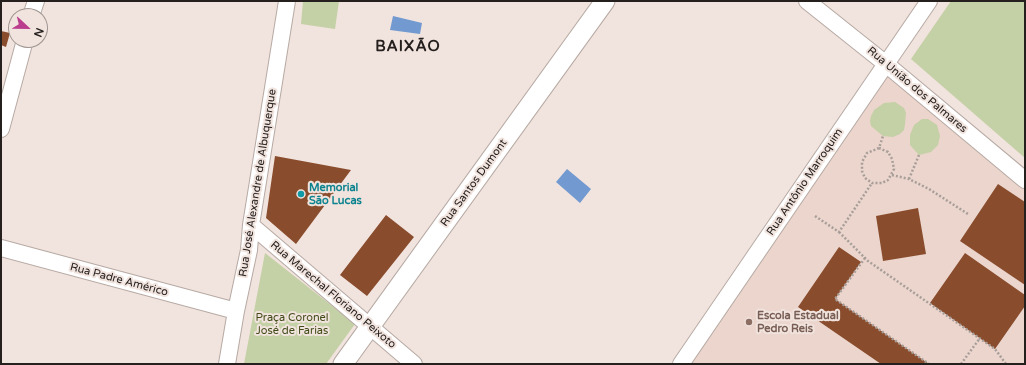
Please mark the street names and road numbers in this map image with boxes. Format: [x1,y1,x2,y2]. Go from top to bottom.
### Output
street label: Rua União dos Palmares [864,44,970,136]
street label: Rua José Alexandre de Albuquerque [237,88,279,278]
street label: Rua Antônio Marroquim [764,126,846,238]
street label: Rua Santos Dumont [438,137,510,229]
street label: Rua Marechal Floriano Peixoto [268,239,398,351]
street label: Rua Padre Américo [69,261,169,299]

